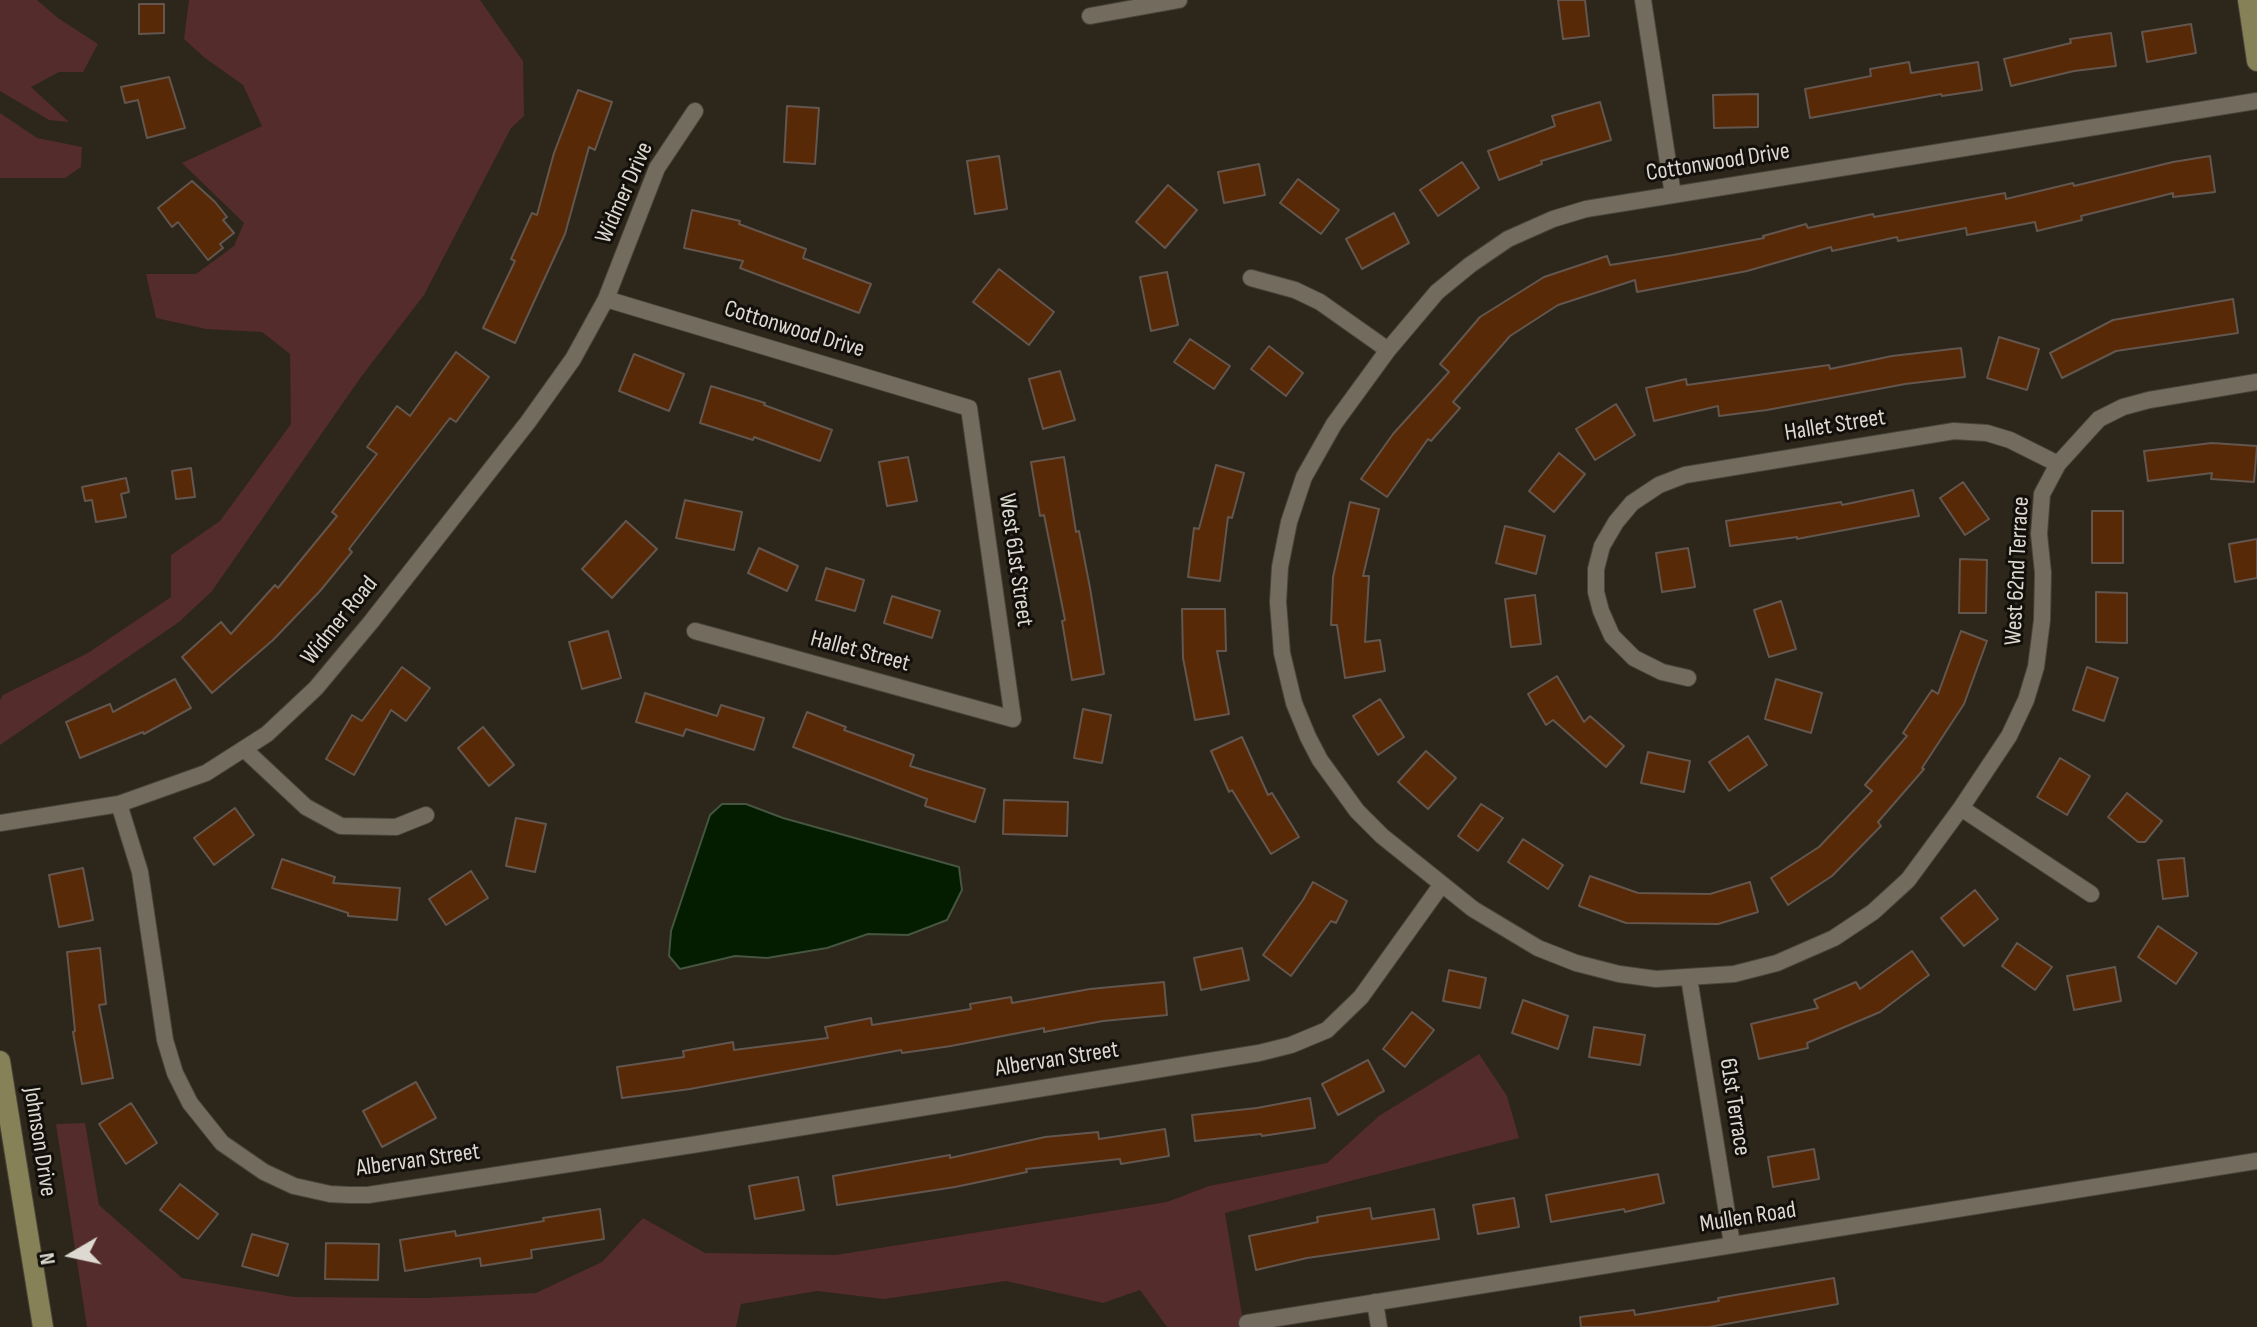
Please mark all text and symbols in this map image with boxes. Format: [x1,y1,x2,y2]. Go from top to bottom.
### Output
street label: Cottonwood Drive [1644,137,1792,189]
street label: Widmer Drive [590,138,660,248]
street label: Cottonwood Drive [720,295,868,365]
street label: Hallet Street [1783,404,1887,448]
street label: West 61st Street [991,492,1039,628]
street label: West 62nd Terrace [2000,496,2036,646]
street label: Widmer Road [296,571,384,671]
street label: Hallet Street [807,625,913,679]
street label: Albervan Street [993,1036,1121,1084]
street label: 61st Terrace [1712,1056,1756,1158]
street label: Johnson Drive [16,1085,62,1199]
street label: Albervan Street [354,1138,482,1184]
street label: Mullen Road [1698,1196,1798,1240]
north arrow [32,1215,112,1295]
text: N [34,1251,62,1267]

